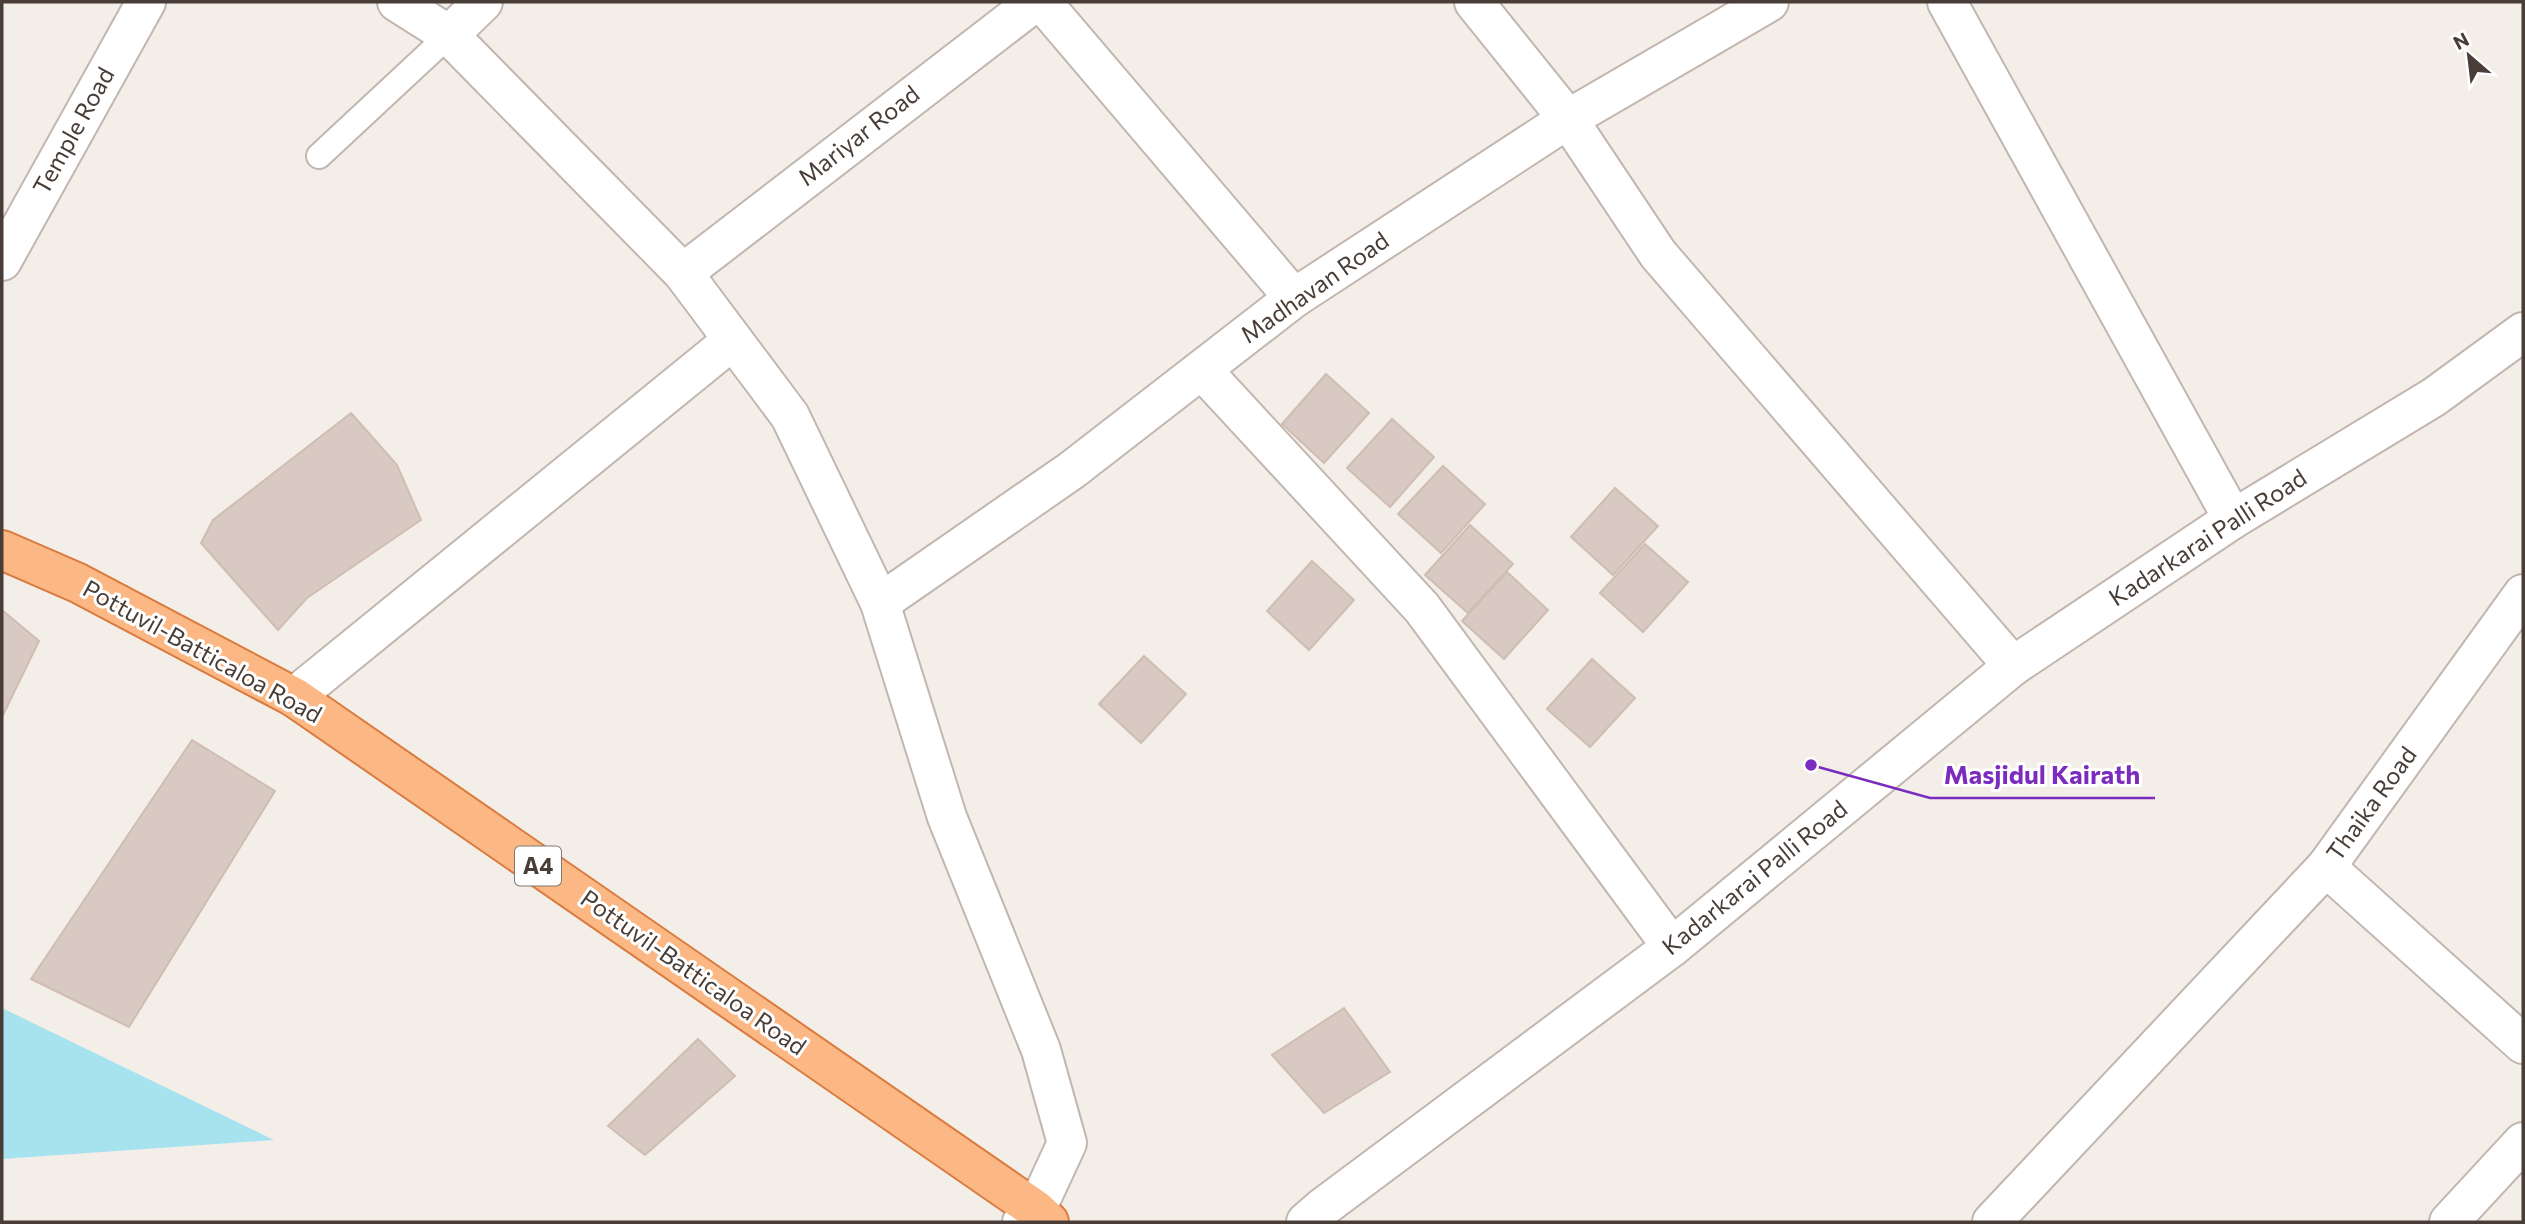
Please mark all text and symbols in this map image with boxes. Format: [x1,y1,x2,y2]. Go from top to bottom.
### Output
north arrow [2434,21,2504,91]
text: N [2449,27,2472,54]
street label: Temple Road [26,62,119,199]
street label: Mariyar Road [792,78,925,191]
street label: Madhavan Road [1234,225,1394,349]
street label: Kadarkarai Palli Road [2103,462,2311,611]
street label: Pottuvil-Batticaloa Road [78,573,327,728]
street label: Thaika Road [2320,740,2422,866]
callout: Masjidul Kairath [1930,751,2155,798]
text: Masjidul Kairath [1944,758,2140,789]
street label: Kadarkarai Palli Road [1656,793,1852,960]
road number: A4 [515,846,561,886]
street label: Pottuvil-Batticaloa Road [576,883,812,1061]

